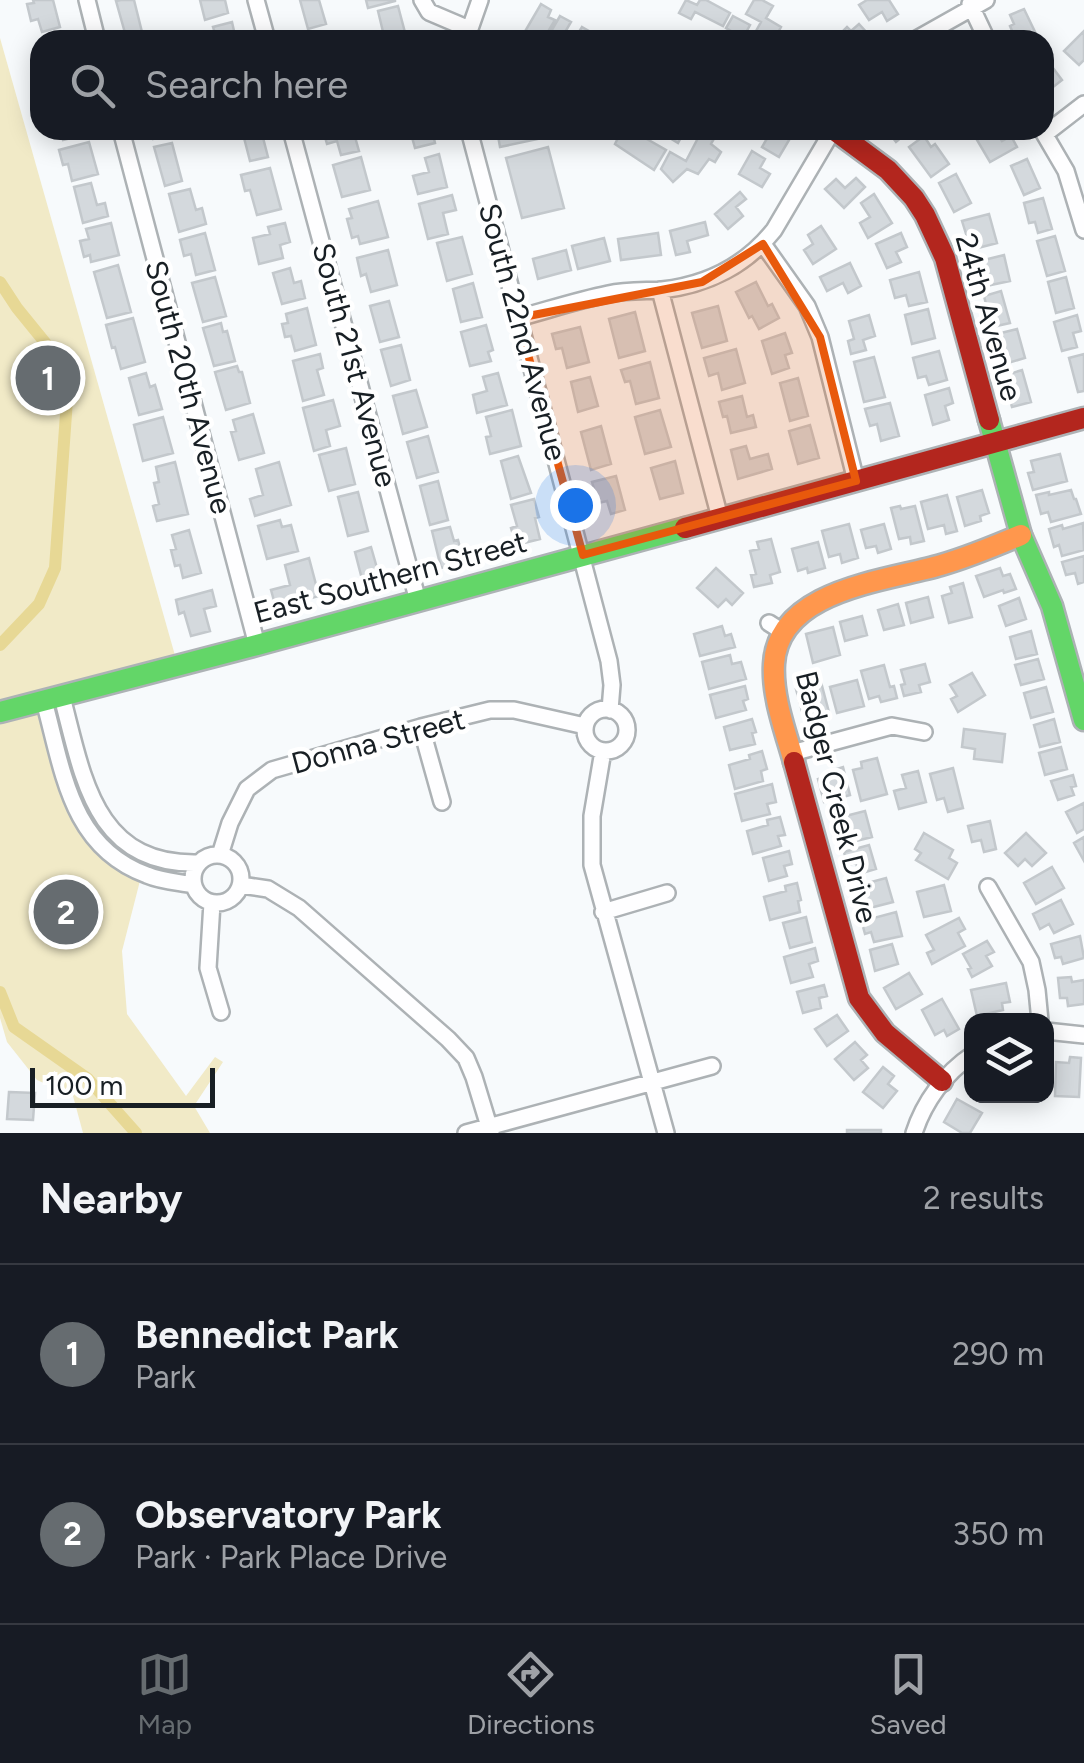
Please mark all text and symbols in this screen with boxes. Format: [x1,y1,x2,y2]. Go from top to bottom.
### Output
search box [30,30,1054,140]
icon: search [65,58,120,113]
text: Search here [145,62,348,108]
street label: South 22nd Avenue [471,199,575,465]
street label: 24th Avenue [947,229,1031,405]
street label: South 21st Avenue [305,239,405,491]
street label: South 20th Avenue [137,256,241,518]
pin: 1 [15,340,80,416]
your location [550,480,601,531]
street label: East Southern Street [249,523,531,631]
street label: Badger Creek Drive [788,667,886,927]
street label: Donna Street [287,700,469,782]
pin: 2 [34,874,98,950]
map controls [964,1013,1054,1103]
button: layers [964,1013,1054,1103]
scale bar [30,1063,215,1108]
text: 100 m [45,1068,123,1102]
text: Nearby [40,1173,182,1224]
text: 2 results [923,1179,1044,1217]
text: Bennedict Park [135,1312,399,1358]
text: 1 [66,1335,79,1373]
text: 290 m [952,1335,1044,1373]
text: Park [135,1358,196,1396]
text: Observatory Park [135,1492,441,1538]
text: 2 [63,1515,82,1553]
text: 350 m [953,1515,1044,1553]
text: Park · Park Place Drive [135,1538,447,1576]
tab: Map [137,1647,192,1741]
tab: Directions [467,1647,595,1741]
tab: Saved [869,1647,947,1741]

